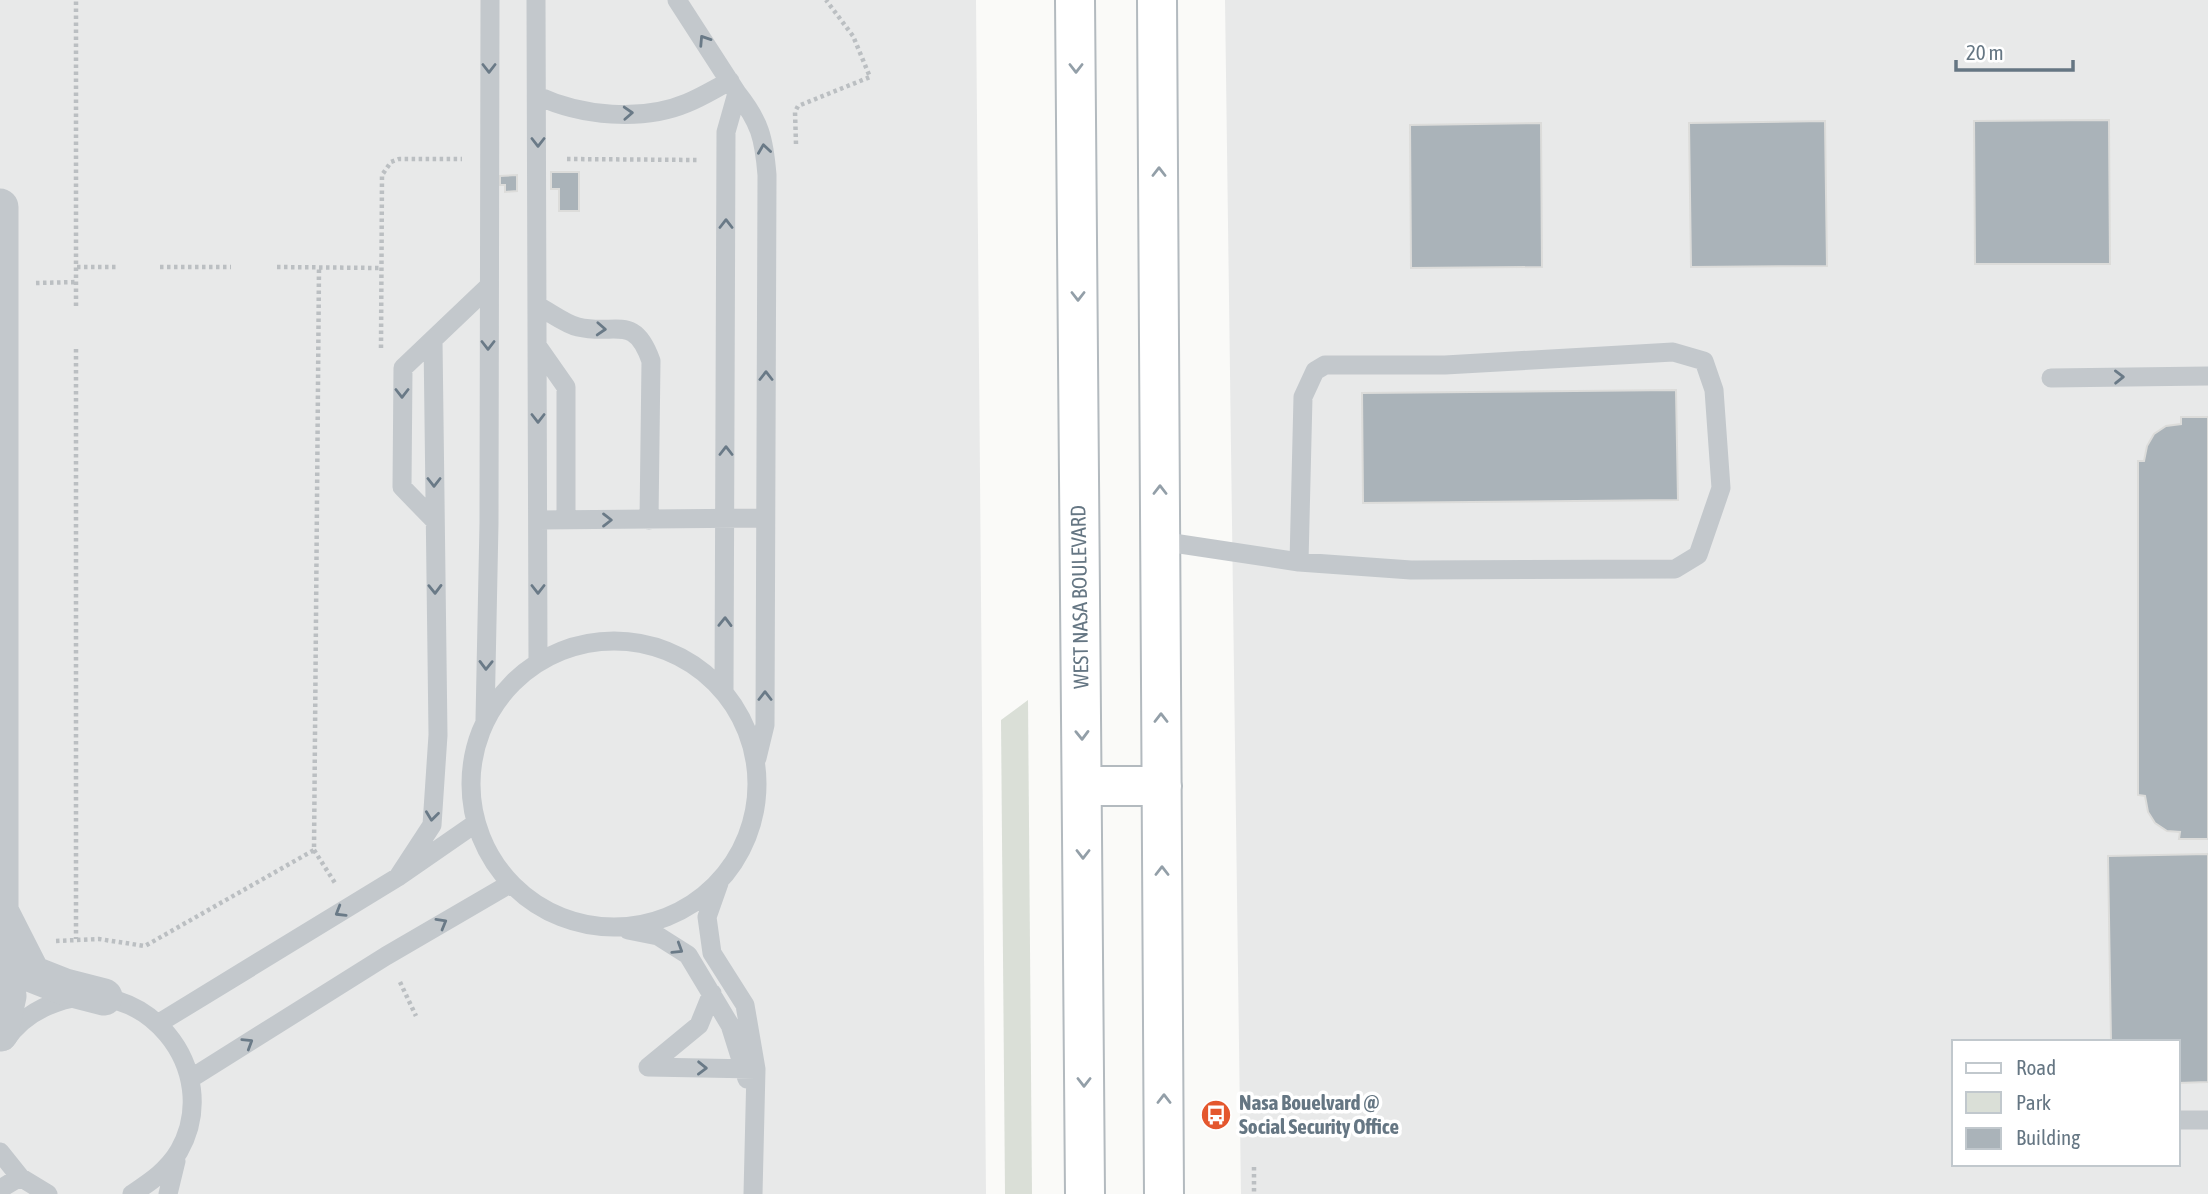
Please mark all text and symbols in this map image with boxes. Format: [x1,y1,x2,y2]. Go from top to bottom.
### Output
scale bar [1956,28,2073,72]
one-way arrow [699,35,712,48]
text: 20 m [1966,40,2004,64]
one-way arrow [481,63,497,74]
one-way arrow [1068,63,1084,74]
one-way arrow [623,106,634,121]
one-way arrow [530,137,546,147]
one-way arrow [757,143,772,155]
one-way arrow [1151,166,1166,177]
one-way arrow [718,218,734,228]
one-way arrow [1070,291,1086,301]
one-way arrow [596,321,607,336]
one-way arrow [480,340,496,350]
one-way arrow [2115,369,2125,385]
one-way arrow [758,371,774,381]
one-way arrow [395,388,410,399]
one-way arrow [530,413,546,424]
one-way arrow [718,445,734,456]
one-way arrow [426,477,442,488]
one-way arrow [1152,485,1168,495]
street label: WEST NASA BOULEVARD [1065,505,1093,689]
one-way arrow [602,512,613,528]
one-way arrow [427,584,443,594]
one-way arrow [530,584,546,594]
one-way arrow [717,617,733,627]
one-way arrow [478,660,494,671]
one-way arrow [757,690,773,701]
one-way arrow [1153,712,1169,723]
one-way arrow [1074,731,1090,741]
one-way arrow [424,810,439,822]
one-way arrow [1075,850,1091,860]
one-way arrow [1154,865,1170,876]
one-way arrow [334,904,347,917]
one-way arrow [434,918,447,931]
one-way arrow [671,940,684,953]
one-way arrow [241,1038,254,1051]
legend [1952,1040,2180,1166]
text: Road [2016,1055,2056,1079]
one-way arrow [697,1060,708,1076]
one-way arrow [1076,1077,1092,1088]
place label: Nasa Bouelvard @ Social Security Office [1239,1090,1399,1138]
text: Park [2016,1090,2051,1114]
one-way arrow [1156,1093,1172,1103]
bus stop icon: Nasa Bouelvard @ Social Security Office [1199,1098,1233,1132]
text: Building [2016,1125,2080,1149]

